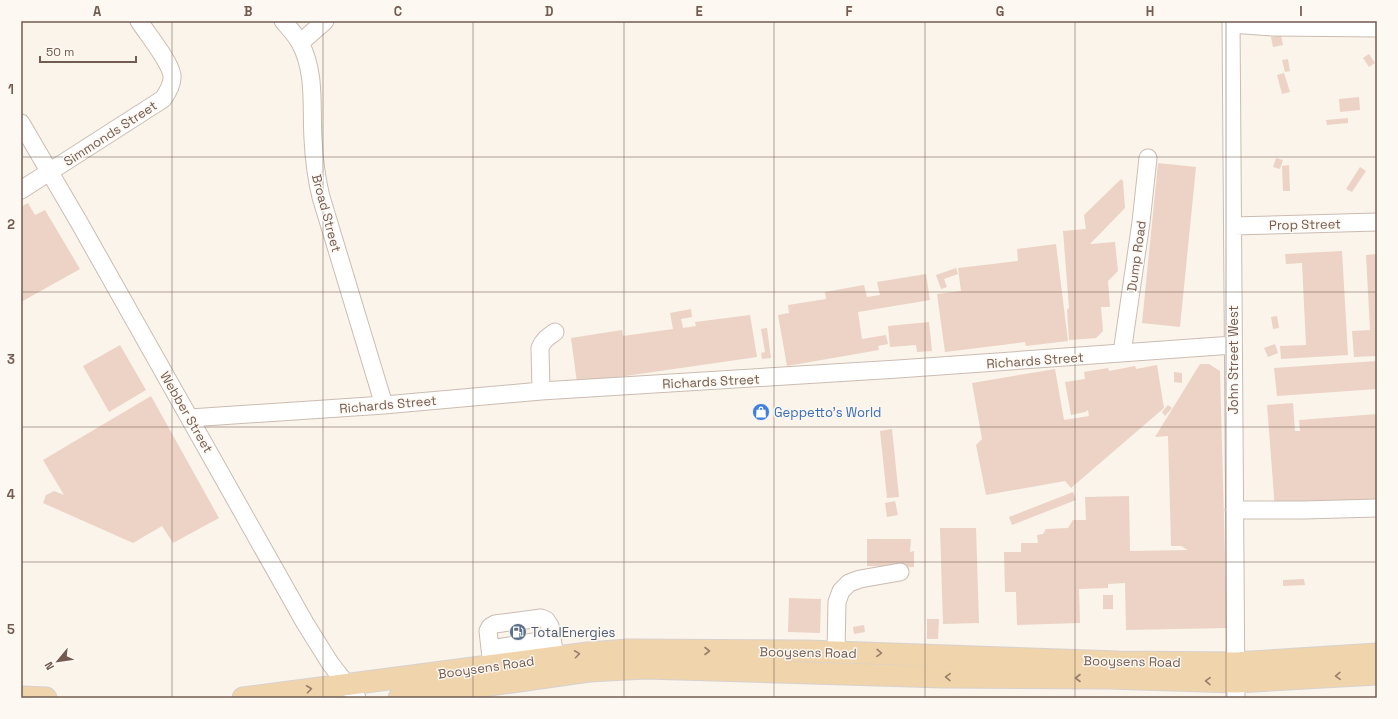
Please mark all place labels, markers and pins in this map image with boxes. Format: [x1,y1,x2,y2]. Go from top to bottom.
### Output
shop icon: Geppetto's World [751,402,771,422]
place label: Geppetto's World [774,404,882,421]
fuel station icon: TotalEnergies [508,622,528,642]
place label: TotalEnergies [531,624,616,641]

